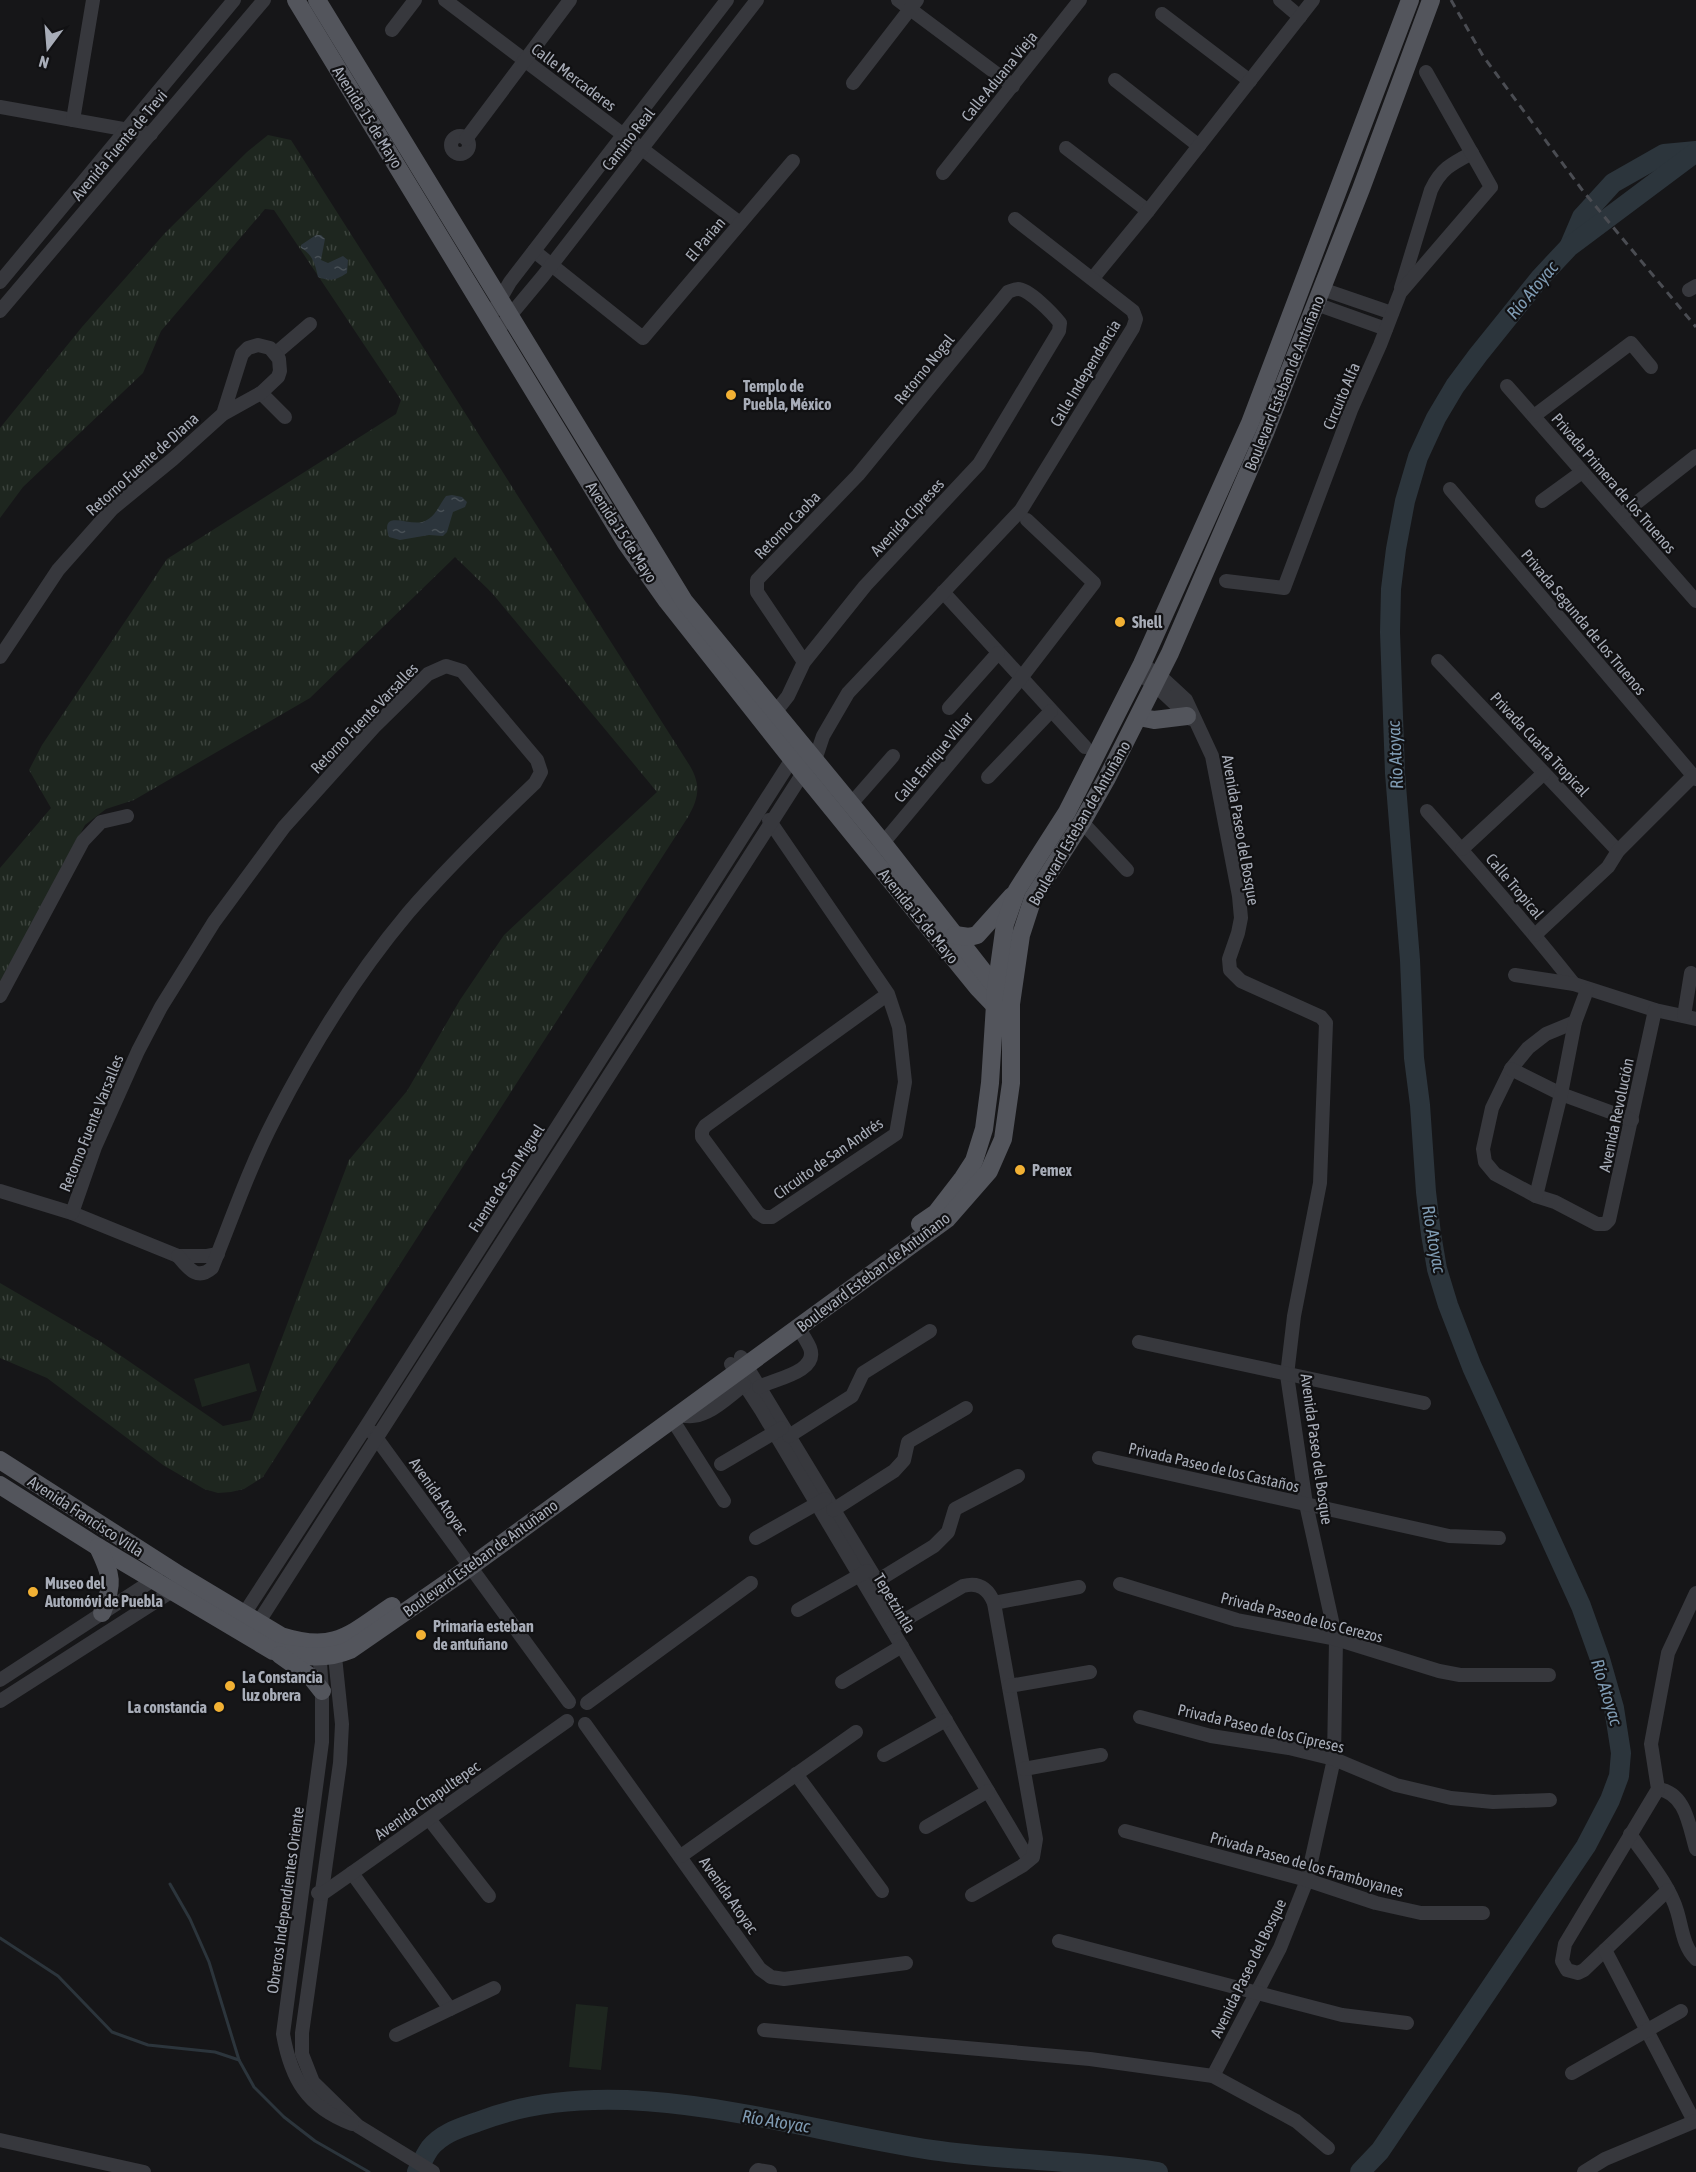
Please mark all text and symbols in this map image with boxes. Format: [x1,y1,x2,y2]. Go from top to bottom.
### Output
north arrow [18,18,78,78]
street label: Calle Aduana Vieja [957,27,1041,125]
street label: Calle Mercaderes [528,39,620,115]
text: N [37,52,51,72]
street label: Avenida 15 de Mayo [329,63,407,172]
street label: Avenida Fuente de Trevi [68,86,170,204]
street label: Camino Real [598,104,658,174]
street label: El Parian [681,213,729,265]
water label: Río Atoyac [1502,257,1562,323]
street label: Boulevard Esteban de Antuñano [1241,293,1327,473]
street label: Calle Independencia [1046,316,1125,430]
street label: Retorno Nogal [890,330,959,408]
street label: Circuito Alfa [1319,360,1363,432]
place label: Templo de Puebla, México [743,377,832,413]
marker: Templo de Puebla, México [724,388,738,402]
street label: Retorno Fuente de Diana [82,409,202,519]
street label: Privada Primera de los Truenos [1548,409,1680,557]
street label: Avenida Cipreses [867,474,948,560]
street label: Avenida 15 de Mayo [582,478,661,586]
street label: Retorno Caoba [750,488,824,562]
street label: Privada Segunda de los Truenos [1517,546,1650,699]
place label: Shell [1132,613,1163,631]
marker: Shell [1113,615,1127,629]
street label: Retorno Fuente Varsalles [307,659,421,777]
street label: Privada Cuarta Tropical [1486,688,1593,801]
street label: Calle Enrique Villar [890,708,977,806]
water label: Río Atoyac [1383,720,1407,790]
street label: Boulevard Esteban de Antuñano [1024,738,1134,908]
street label: Avenida Paseo del Bosque [1218,753,1263,907]
street label: Calle Tropical [1482,850,1548,923]
street label: Avenida 15 de Mayo [875,865,963,968]
street label: Retorno Fuente Varsalles [55,1052,127,1194]
street label: Avenida Revolución [1595,1056,1637,1174]
street label: Circuito de San Andrés [770,1113,886,1202]
street label: Fuente de San Miguel [465,1120,549,1236]
place label: Pemex [1032,1161,1073,1179]
marker: Pemex [1013,1163,1027,1177]
water label: Río Atoyac [1418,1203,1450,1275]
street label: Boulevard Esteban de Antuñano [793,1209,953,1335]
street label: Avenida Paseo del Bosque [1296,1372,1337,1526]
street label: Privada Paseo de los Castaños [1127,1439,1301,1495]
street label: Avenida Atoyac [405,1454,472,1539]
street label: Avenida Francisco Villa [25,1472,147,1560]
street label: Boulevard Esteban de Antuñano [399,1496,561,1620]
street label: Tepetzintla [869,1570,920,1637]
place label: Museo del Automóvi de Puebla [44,1574,163,1610]
marker: Museo del Automóvi de Puebla [26,1585,40,1599]
street label: Privada Paseo de los Cerezos [1219,1588,1385,1646]
place label: Primaria esteban de antuñano [433,1617,534,1653]
marker: Primaria esteban de antuñano [414,1628,428,1642]
water label: Río Atoyac [1587,1656,1627,1728]
place label: La Constancia luz obrera [242,1668,323,1704]
marker: La Constancia luz obrera [223,1679,237,1693]
place label: La constancia [127,1698,207,1716]
marker: La constancia [212,1700,226,1714]
street label: Privada Paseo de los Cipreses [1176,1700,1346,1757]
street label: Avenida Chapultepec [371,1757,484,1844]
street label: Obreros Independientes Oriente [263,1805,308,1995]
street label: Privada Paseo de los Framboyanes [1208,1828,1406,1901]
street label: Avenida Atoyac [695,1853,762,1938]
street label: Avenida Paseo del Bosque [1207,1896,1290,2041]
water label: Río Atoyac [741,2105,812,2137]

